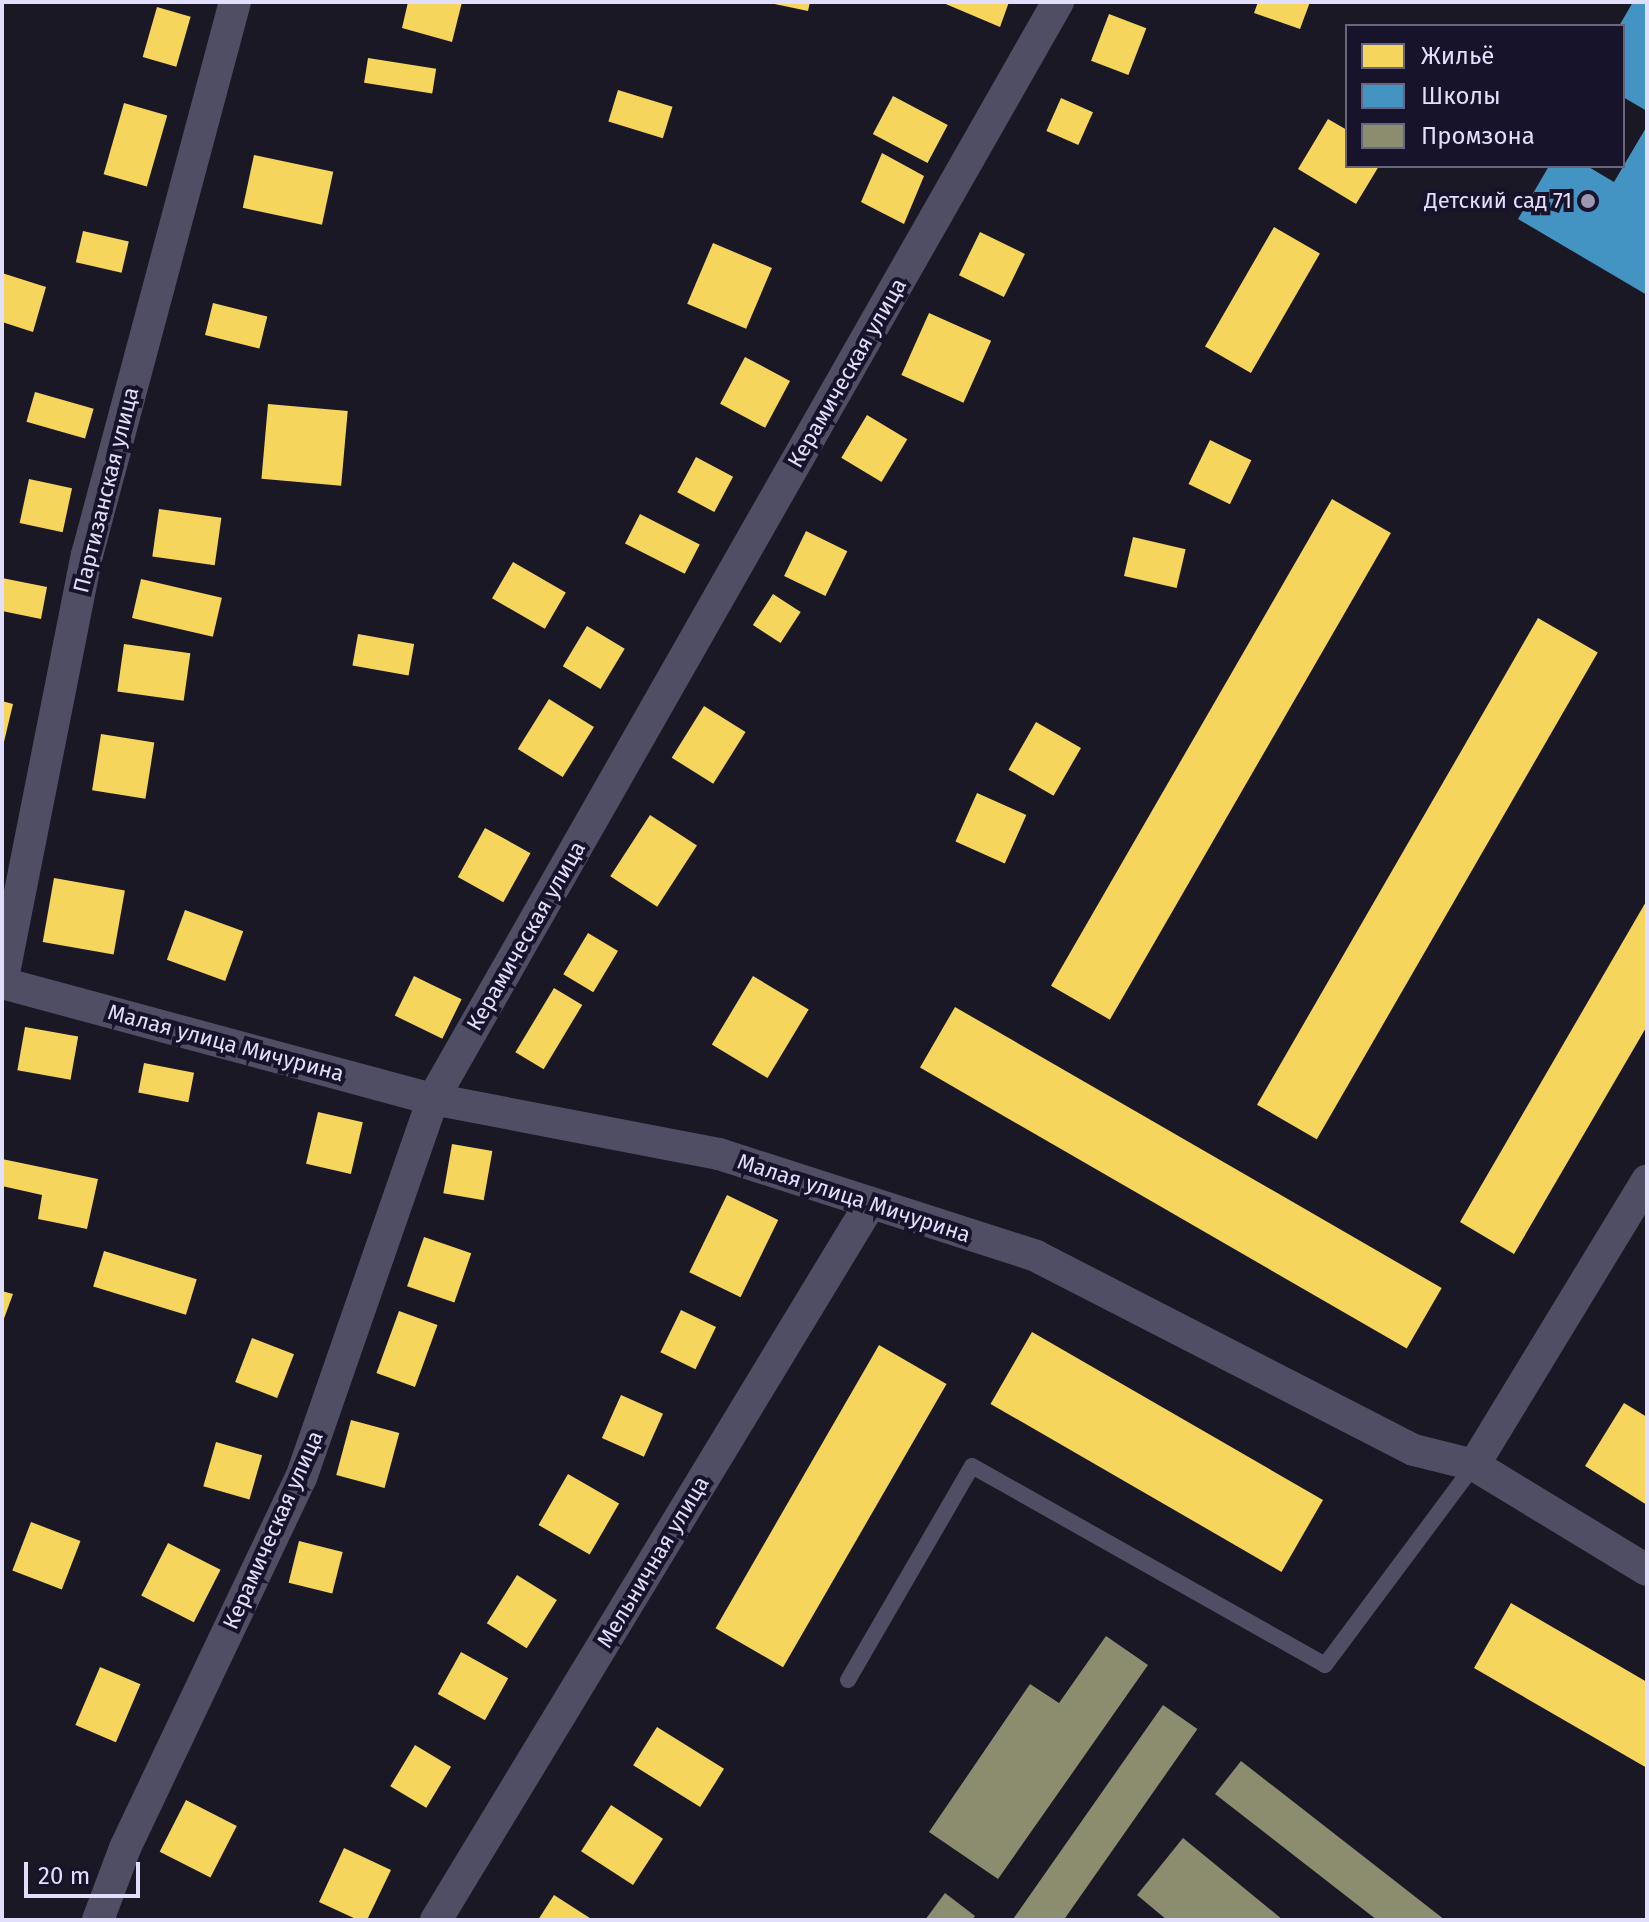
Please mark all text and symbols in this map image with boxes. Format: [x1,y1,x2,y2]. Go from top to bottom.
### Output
legend [1345,24,1625,168]
text: Жильё [1421,42,1494,70]
text: Школы [1421,82,1501,110]
text: Промзона [1421,122,1535,150]
place label: Детский сад 71 [1424,188,1572,214]
marker: Детский сад 71 [1579,192,1597,210]
street label: Керамическая улица [782,274,912,472]
street label: Партизанская улица [68,384,144,596]
street label: Керамическая улица [461,837,591,1035]
street label: Малая улица Мичурина [105,999,347,1087]
street label: Малая улица Мичурина [734,1148,974,1248]
street label: Керамическая улица [217,1427,329,1633]
street label: Мельничная улица [591,1471,715,1653]
scale bar [28,1846,144,1896]
text: 20 m [38,1862,90,1890]

